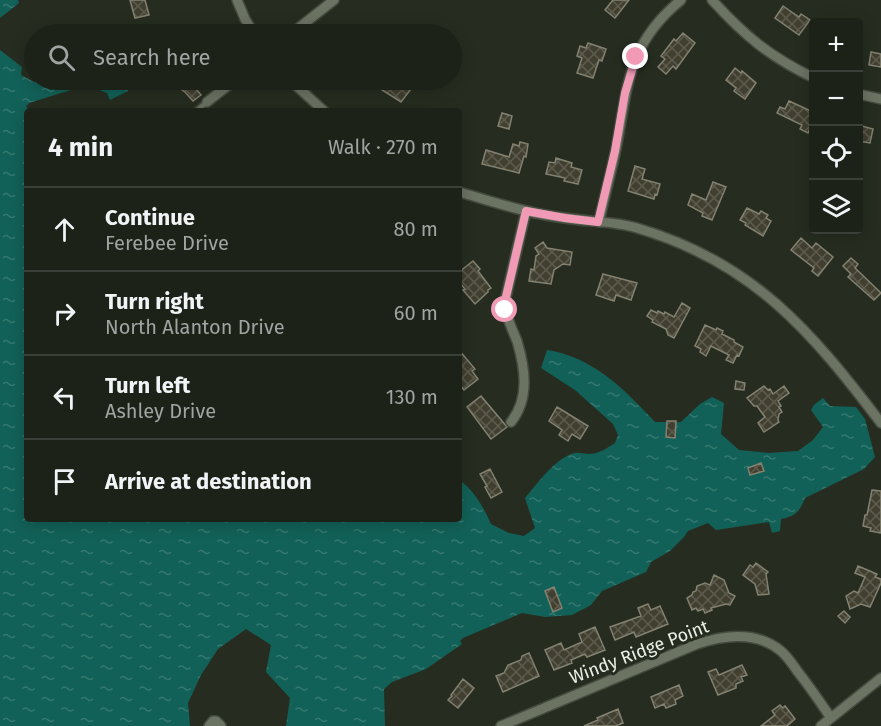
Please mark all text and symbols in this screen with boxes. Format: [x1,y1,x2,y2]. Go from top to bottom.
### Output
map controls [809,18,863,234]
button: + [809,18,863,72]
search box [24,24,462,90]
icon: search [45,41,78,74]
route end [622,43,648,69]
text: Search here [93,44,211,71]
button: − [809,72,863,126]
button: locate [809,126,863,180]
text: 4 min [48,132,113,163]
text: Walk · 270 m [328,135,438,159]
button: layers [809,180,863,234]
text: Continue [105,204,195,231]
icon: ahead [48,213,81,246]
text: 80 m [393,217,438,241]
text: Ferebee Drive [105,231,229,255]
text: Turn right [105,288,204,315]
route start [491,296,517,322]
icon: right [48,297,81,330]
text: 60 m [394,301,438,325]
text: North Alanton Drive [105,315,285,339]
text: Turn left [105,372,190,399]
icon: left [48,381,81,414]
text: 130 m [386,385,438,409]
text: Ashley Drive [105,399,216,423]
icon: arrive [48,465,81,498]
text: Arrive at destination [105,468,312,495]
street label: Windy Ridge Point [566,615,712,689]

